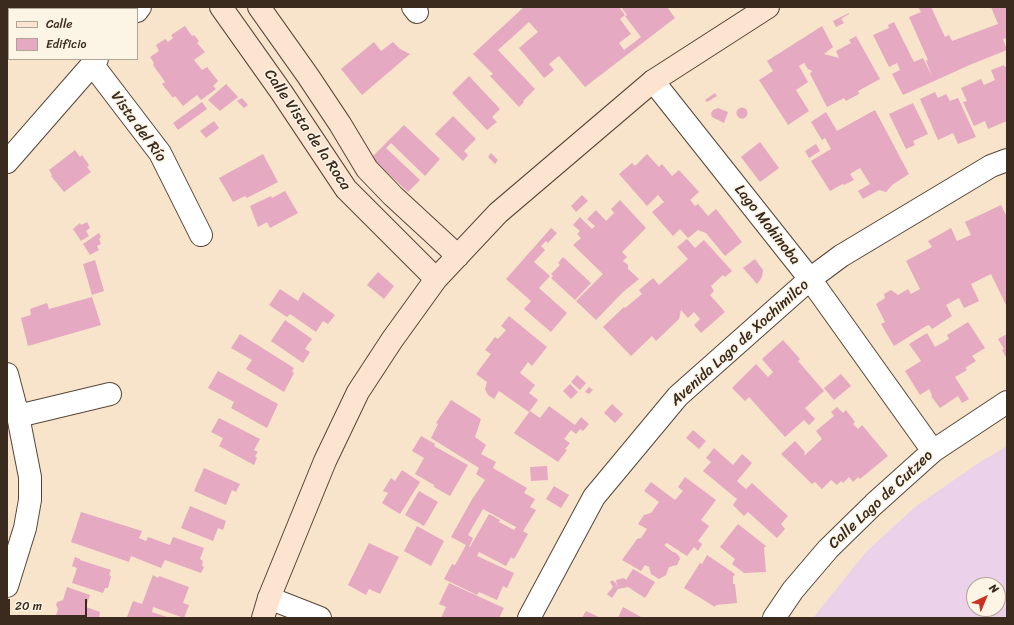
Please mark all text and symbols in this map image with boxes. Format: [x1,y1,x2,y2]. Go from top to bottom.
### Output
legend [8,8,138,60]
text: Calle [46,13,73,35]
text: Edificio [46,33,86,55]
street label: Calle Vista de la Roca [260,66,354,194]
street label: Vista del Río [106,88,170,166]
street label: Lago Mohinoba [730,181,804,269]
street label: Avenida Lago de Xochimilco [667,276,813,410]
street label: Calle Lago de Cutzeo [825,447,937,553]
north arrow [966,577,1006,617]
text: N [985,579,1003,598]
scale bar [10,591,89,617]
text: 20 m [15,595,42,617]

